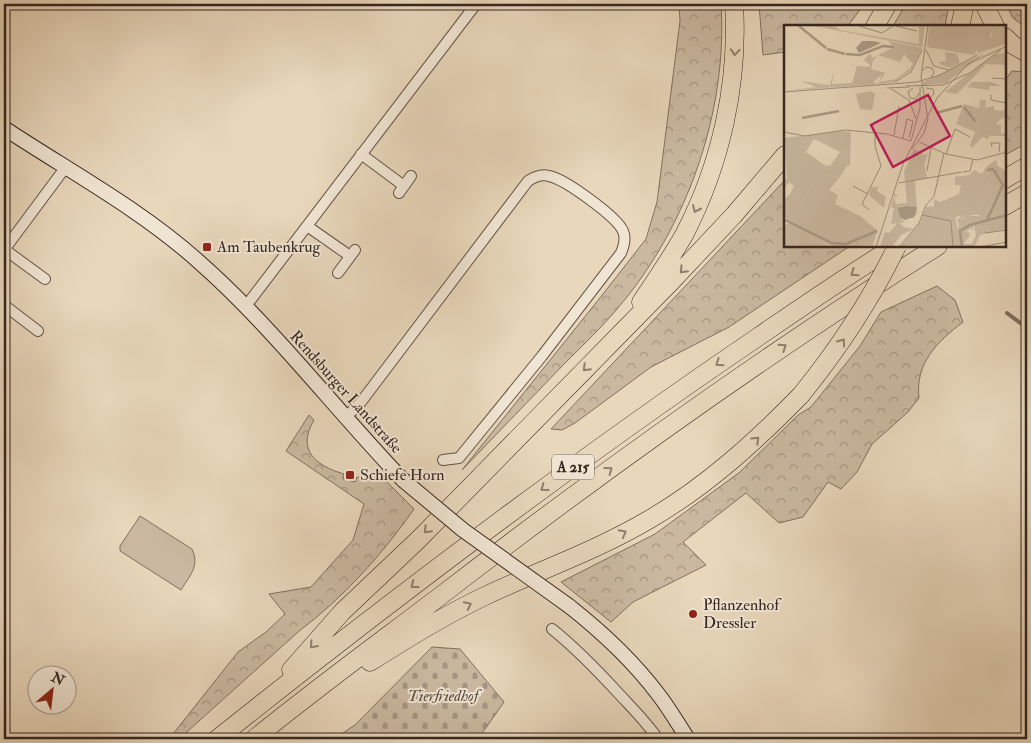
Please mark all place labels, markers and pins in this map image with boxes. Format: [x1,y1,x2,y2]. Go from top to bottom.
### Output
place label: Am Taubenkrug [216,237,322,257]
marker: Am Taubenkrug [201,241,213,253]
place label: Schiefe Horn [360,465,445,485]
marker: Schiefe Horn [344,469,356,481]
place label: Pflanzenhof Dressler [703,595,782,633]
marker: Pflanzenhof Dressler [687,608,699,620]

